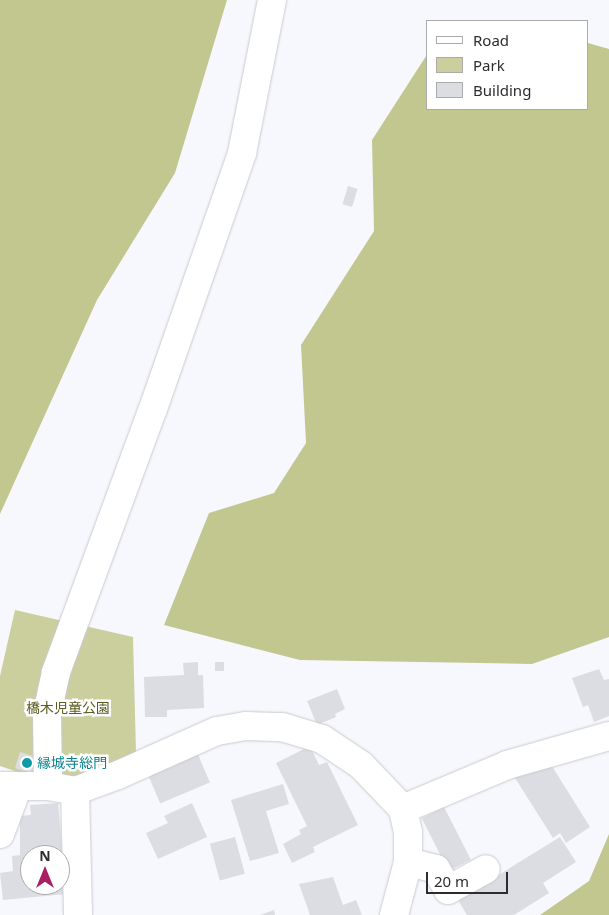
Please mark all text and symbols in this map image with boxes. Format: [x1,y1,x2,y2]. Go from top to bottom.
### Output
legend [426,20,589,110]
text: Road [473,30,509,50]
text: Park [473,55,505,75]
text: Building [473,80,531,100]
park label: 橋木児童公園 [26,700,110,716]
place label: 縁城寺総門 [37,755,107,771]
marker: 縁城寺総門 [21,757,33,769]
north arrow [20,845,70,895]
text: N [39,846,51,865]
scale bar [429,862,512,894]
text: 20 m [434,871,469,891]

